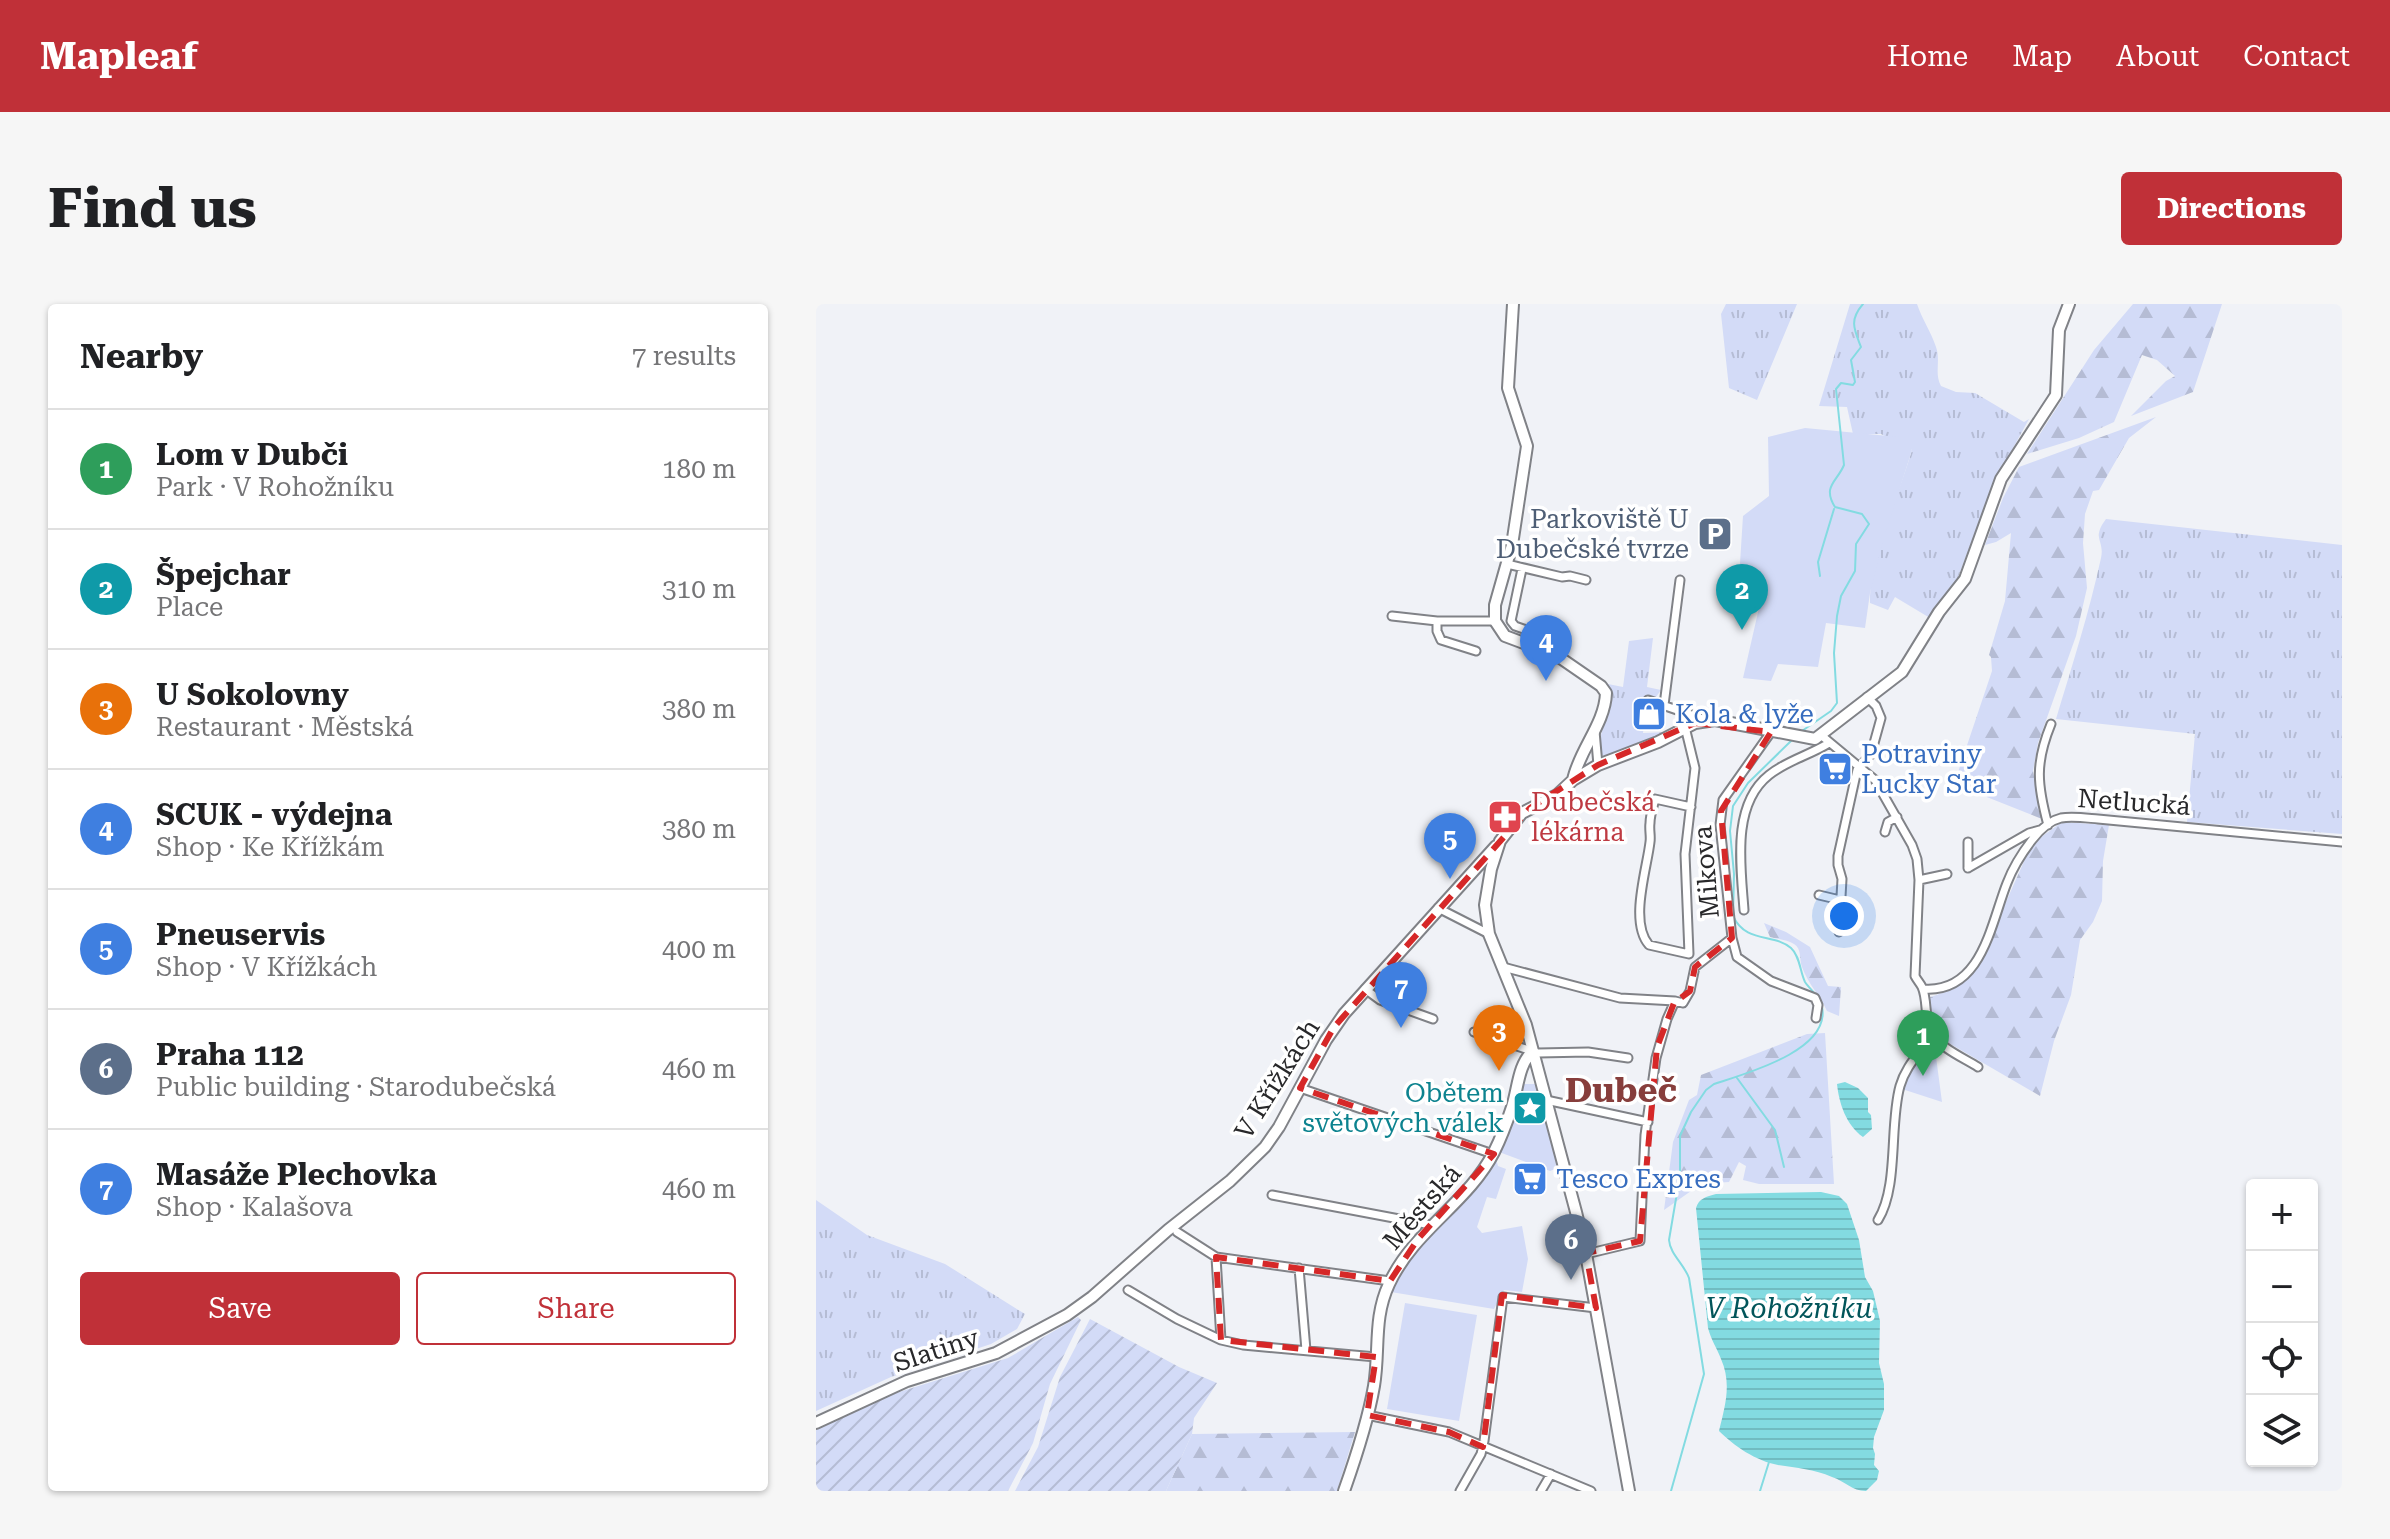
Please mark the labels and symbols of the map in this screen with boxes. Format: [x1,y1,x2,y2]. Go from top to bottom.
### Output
place label: Parkoviště U Dubečské tvrze [1496,504,1689,564]
parking icon: Parkoviště U Dubečské tvrze [1696,515,1734,553]
pin: 2 [1716,564,1768,630]
pin: 4 [1520,615,1572,681]
shop icon: Kola & lyže [1630,695,1668,733]
place label: Kola & lyže [1675,699,1814,729]
place label: Potraviny Lucky Star [1861,739,1997,799]
supermarket icon: Potraviny Lucky Star [1816,750,1854,788]
street label: Netlucká [2077,783,2191,821]
place label: Dubečská lékárna [1531,787,1655,847]
pharmacy icon: Dubečská lékárna [1486,798,1524,836]
pin: 5 [1424,813,1476,879]
street label: Mikova [1687,824,1725,920]
your location [1824,896,1864,936]
pin: 7 [1375,962,1427,1028]
pin: 3 [1473,1005,1525,1071]
pin: 1 [1897,1010,1949,1076]
street label: V Křížkách [1228,1013,1326,1144]
district label: Dubeč [1565,1070,1677,1110]
place label: Obětem světových válek [1303,1078,1504,1138]
place icon: Obětem světových válek [1511,1089,1549,1127]
street label: Městská [1377,1158,1467,1256]
supermarket icon: Tesco Expres [1511,1160,1549,1198]
place label: Tesco Expres [1556,1164,1721,1194]
pin: 6 [1545,1214,1597,1280]
water label: V Rohožníku [1706,1292,1872,1325]
street label: Slatiny [890,1322,983,1378]

